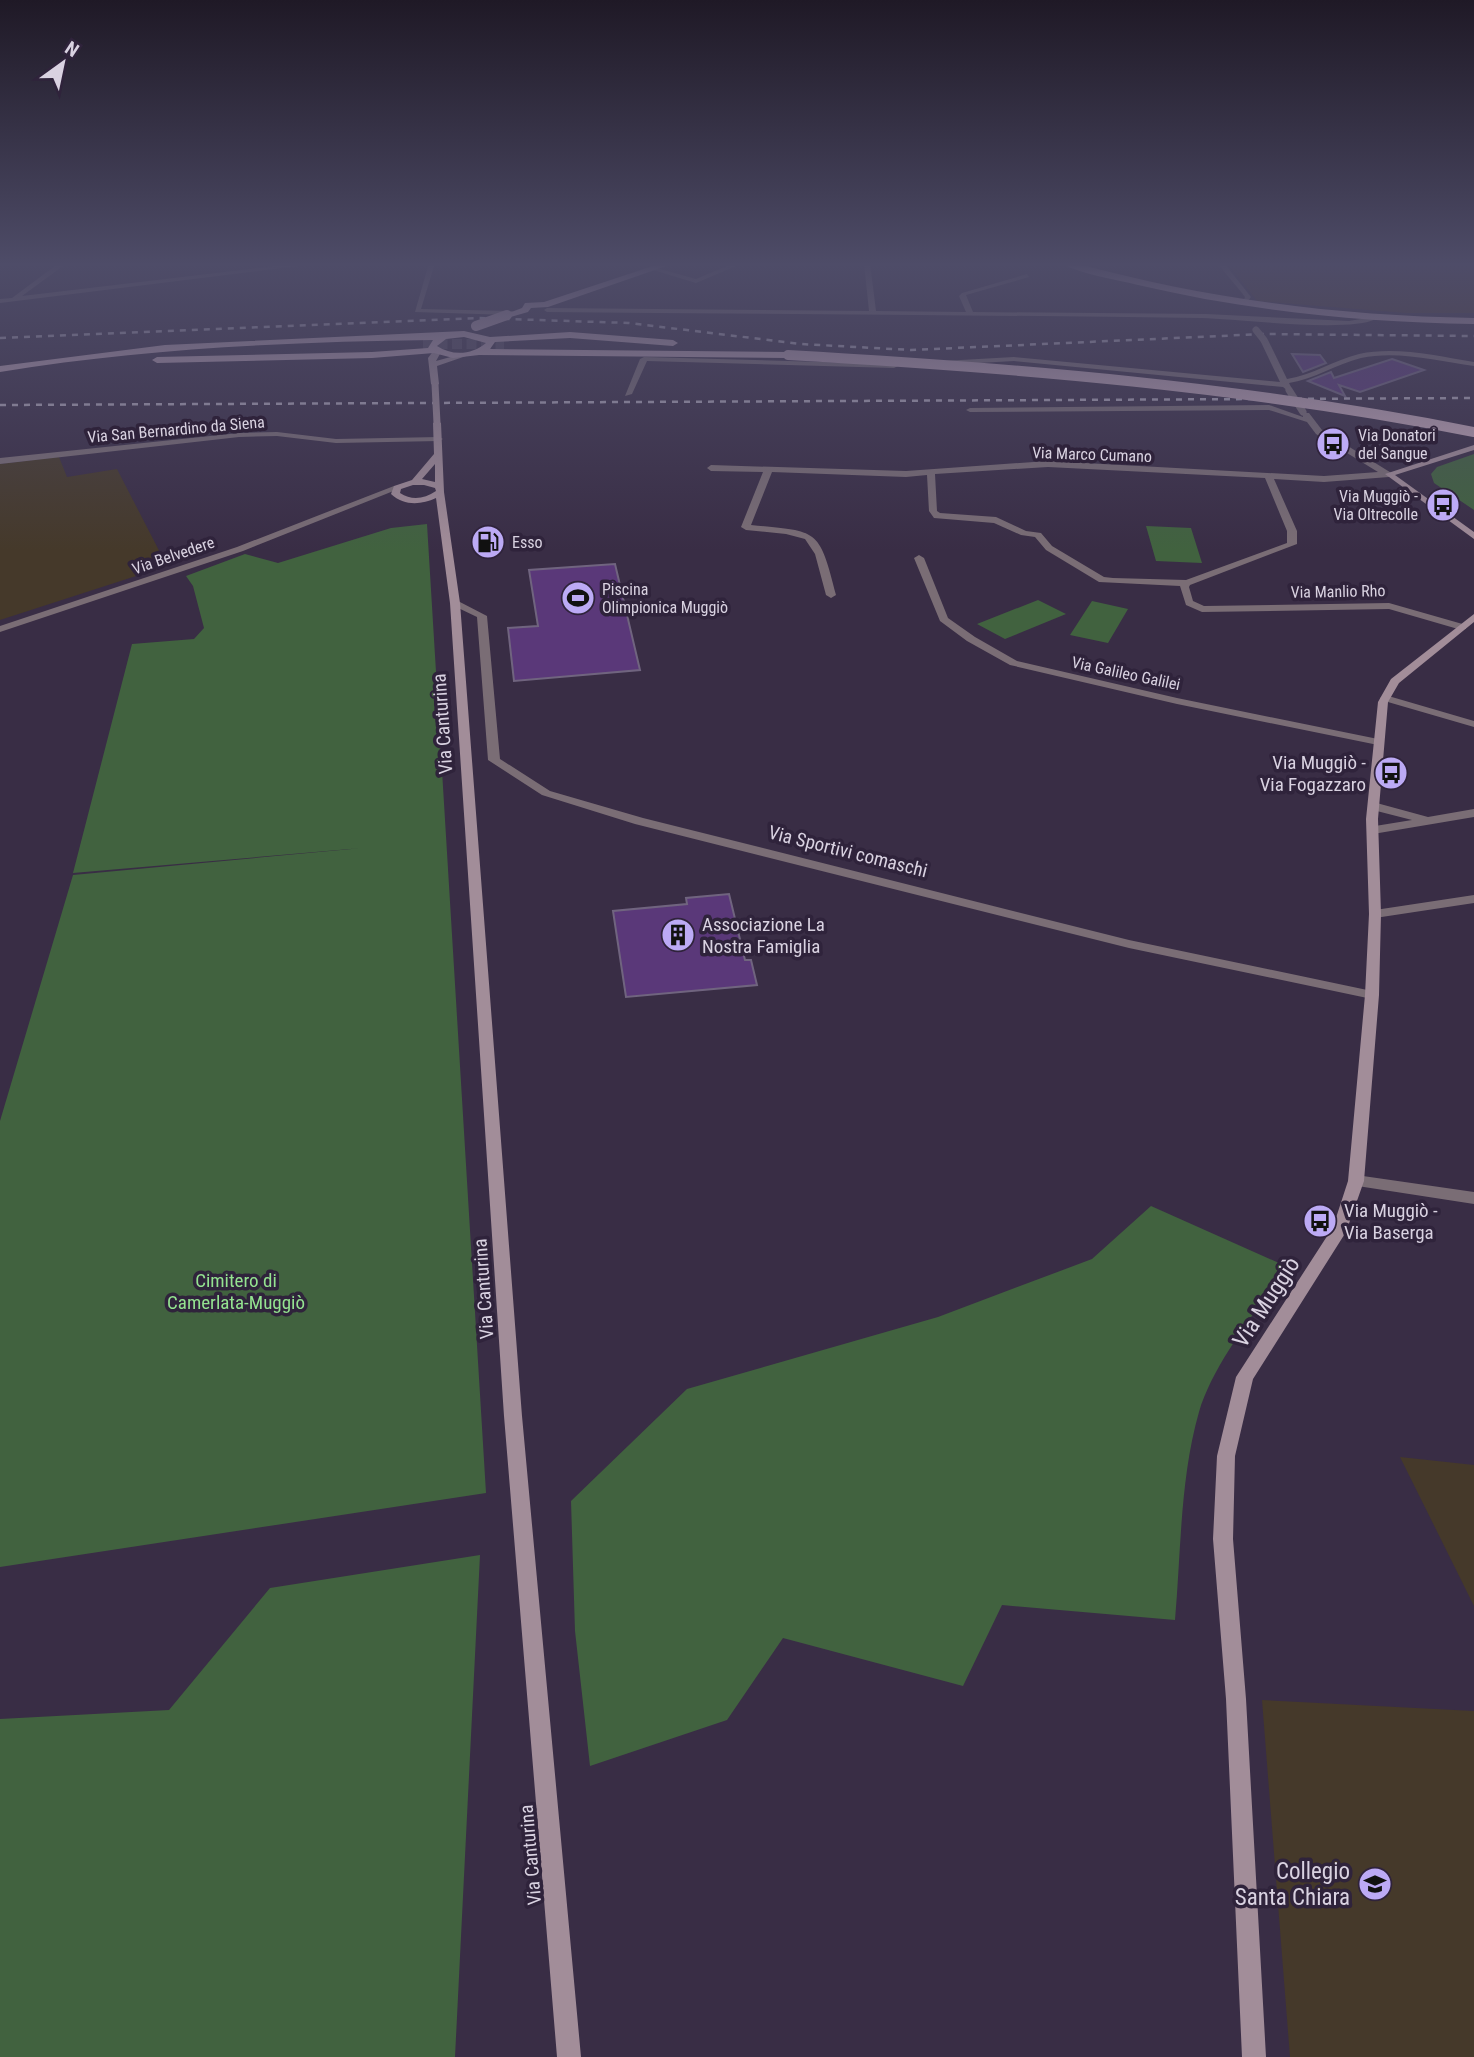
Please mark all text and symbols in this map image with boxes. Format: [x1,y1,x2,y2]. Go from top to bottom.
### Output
north arrow [28,28,98,98]
text: N [61,36,83,62]
street label: Via San Bernardino da Siena [87,412,265,447]
bus stop icon: Via Donatori del Sangue [1314,425,1352,463]
place label: Via Donatori del Sangue [1358,426,1436,463]
street label: Via Marco Cumano [1032,443,1152,466]
bus stop icon: Via Muggiò - Via Oltrecolle [1424,486,1462,524]
place label: Via Muggiò - Via Oltrecolle [1334,487,1418,524]
fuel station icon: Esso [469,523,507,561]
street label: Via Belvedere [130,533,217,578]
place label: Esso [512,533,543,552]
sports icon: Piscina Olimpionica Muggiò [559,579,597,617]
place label: Piscina Olimpionica Muggiò [602,580,728,617]
street label: Via Manlio Rho [1290,581,1386,602]
street label: Via Galileo Galilei [1070,653,1182,694]
street label: Via Canturina [428,673,457,775]
place label: Via Muggiò - Via Fogazzaro [1260,751,1366,796]
bus stop icon: Via Muggiò - Via Fogazzaro [1372,754,1410,792]
street label: Via Sportivi comaschi [766,821,930,882]
place label: Associazione La Nostra Famiglia [702,913,825,958]
building icon: Associazione La Nostra Famiglia [659,916,697,954]
place label: Via Muggiò - Via Baserga [1344,1199,1438,1244]
bus stop icon: Via Muggiò - Via Baserga [1301,1202,1339,1240]
street label: Via Canturina [469,1238,498,1340]
street label: Via Muggiò [1227,1252,1306,1353]
park label: Cimitero di Camerlata-Muggiò [167,1269,305,1314]
street label: Via Canturina [515,1804,546,1906]
place label: Collegio Santa Chiara [1235,1858,1350,1911]
school or university icon: Collegio Santa Chiara [1356,1865,1394,1903]

